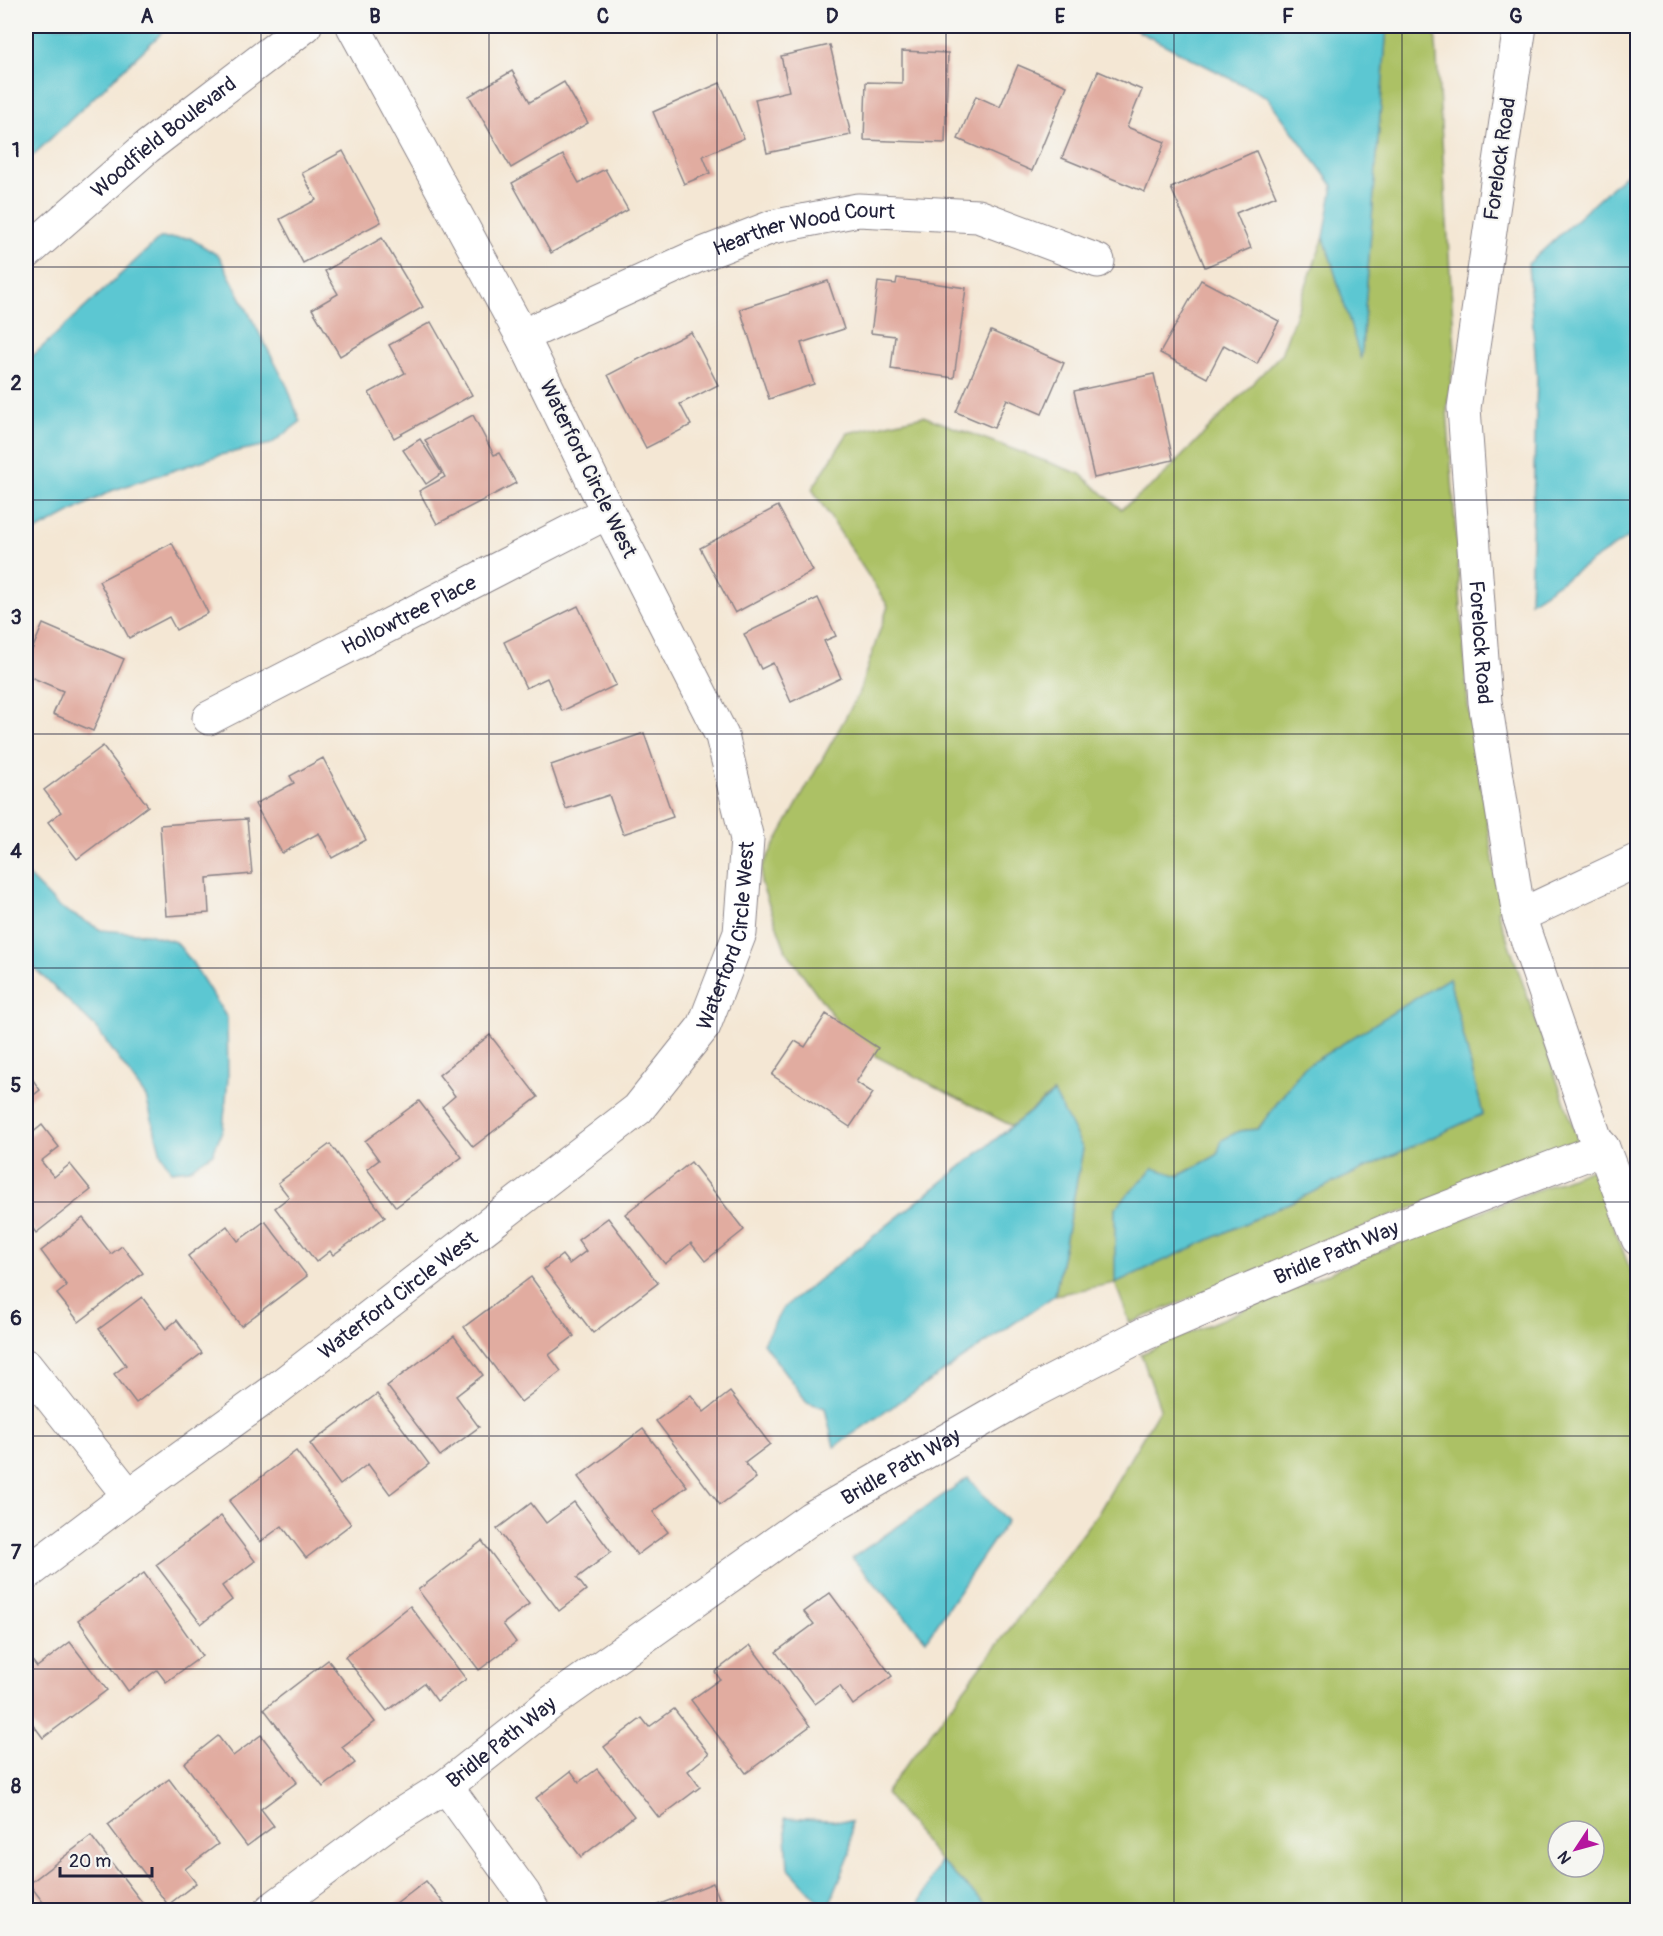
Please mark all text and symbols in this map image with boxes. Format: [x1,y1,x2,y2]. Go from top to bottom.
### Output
text: A [141,4,154,29]
text: B [369,4,381,29]
text: C [597,4,609,29]
text: D [826,4,839,29]
text: E [1055,4,1066,29]
text: F [1282,4,1294,29]
text: G [1509,4,1523,29]
street label: Woodfield Boulevard [85,70,242,204]
street label: Forelock Road [1478,96,1522,222]
text: 1 [12,138,20,163]
street label: Hearther Wood Court [709,196,896,262]
text: 2 [10,371,22,396]
street label: Waterford Circle West [533,376,643,563]
street label: Hollowtree Place [337,569,481,661]
street label: Forelock Road [1463,579,1499,705]
text: 3 [10,605,22,630]
text: 4 [10,839,22,864]
street label: Waterford Circle West [690,840,760,1034]
text: 5 [11,1073,22,1098]
street label: Bridle Path Way [1270,1214,1402,1291]
street label: Waterford Circle West [313,1224,484,1365]
text: 6 [10,1306,22,1331]
street label: Bridle Path Way [836,1422,965,1511]
text: 7 [11,1540,22,1565]
street label: Bridle Path Way [441,1690,562,1794]
text: 8 [11,1774,21,1799]
north arrow [1546,1819,1606,1879]
scale bar [60,1840,152,1878]
text: N [1553,1847,1576,1867]
text: 20 m [69,1850,111,1873]

